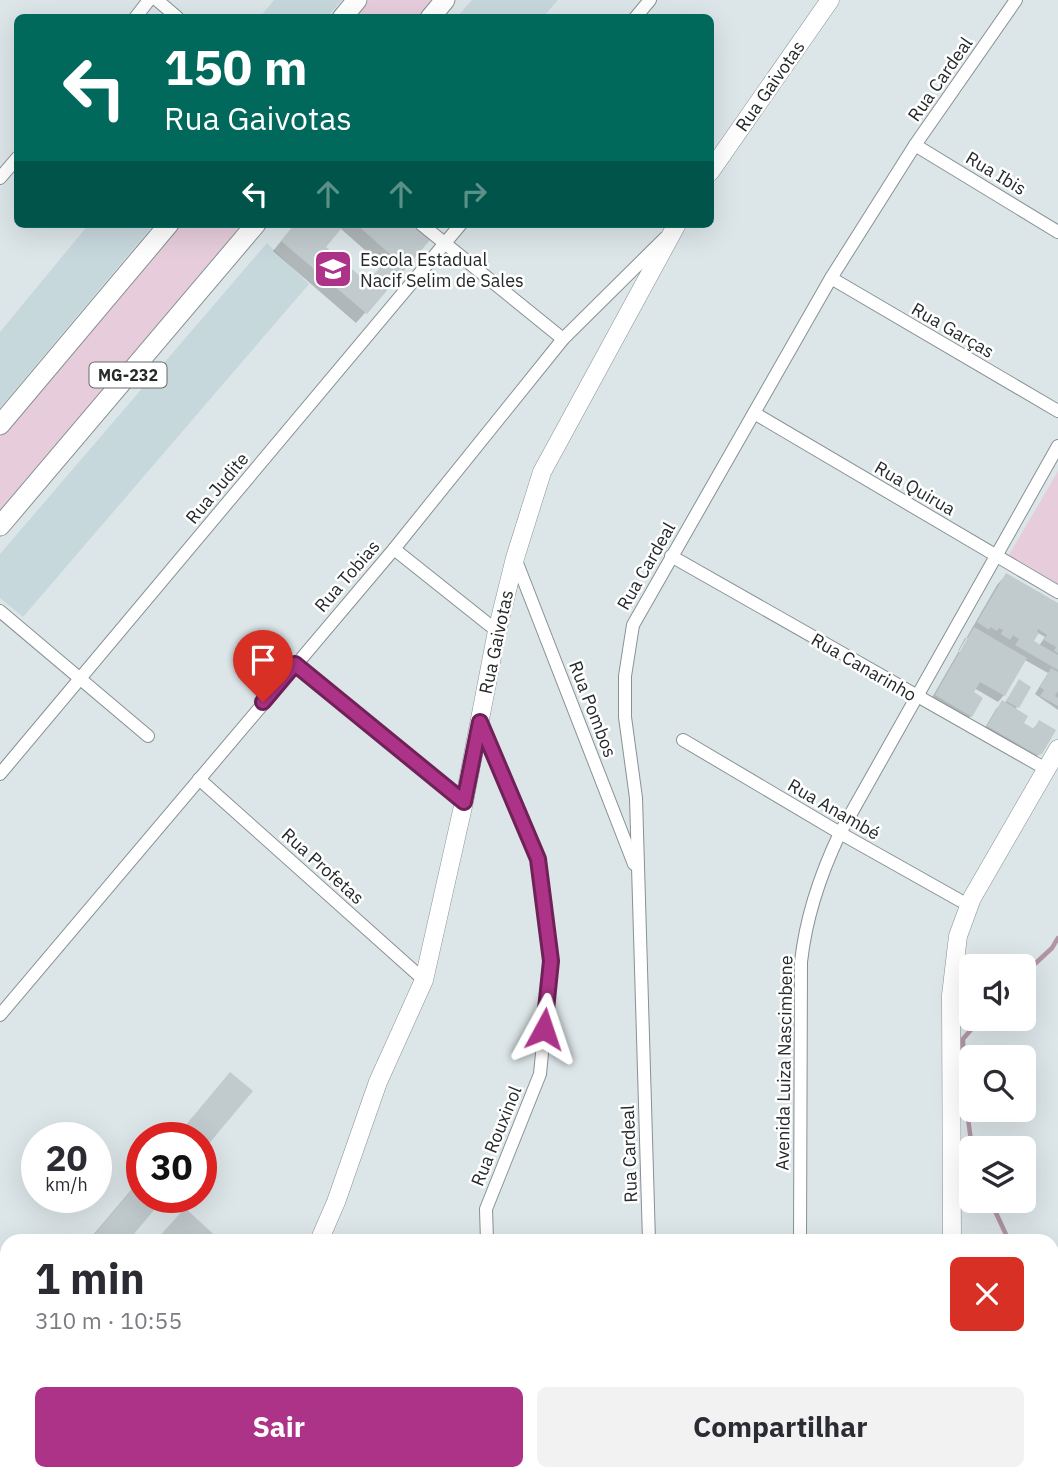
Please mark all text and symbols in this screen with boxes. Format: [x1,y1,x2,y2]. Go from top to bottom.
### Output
street label: Rua Cardeal [903,32,978,126]
text: 150 m [164,35,308,98]
street label: Rua Gaivotas [730,36,810,136]
icon: left [49,42,140,133]
text: Rua Gaivotas [164,97,352,139]
street label: Rua Ibis [962,146,1030,200]
icon: left [236,175,274,213]
icon: ahead [309,175,347,213]
icon: ahead [382,175,420,213]
icon: right [455,175,493,213]
school or university icon: Escola Estadual Nacif Selim de Sales [312,248,354,290]
place label: Escola Estadual Nacif Selim de Sales [360,248,524,292]
street label: Rua Garças [908,297,998,363]
road number: MG-232 [90,362,166,388]
street label: Rua Judite [181,448,254,528]
street label: Rua Quirua [870,456,960,521]
street label: Rua Cardeal [612,518,680,614]
street label: Rua Tobias [309,535,385,617]
street label: Rua Gaivotas [474,588,518,696]
street label: Rua Canarinho [807,628,921,706]
pin [233,630,293,702]
icon: arrive [244,641,282,679]
street label: Rua Pombos [564,658,622,760]
street label: Rua Anambé [784,773,884,845]
street label: Rua Profetas [277,823,369,909]
map controls [959,954,1036,1213]
button: sound [959,954,1036,1031]
street label: Avenida Luiza Nascimbene [771,955,797,1171]
position arrow [507,992,581,1066]
button: search [959,1045,1036,1122]
street label: Rua Rouxinol [465,1082,527,1189]
street label: Rua Cardeal [616,1105,642,1203]
speed limit sign: 30 [126,1122,217,1213]
text: 20 [45,1135,88,1181]
button: layers [959,1136,1036,1213]
text: km/h [45,1173,88,1196]
text: 1 min [35,1251,145,1306]
button: close [950,1257,1024,1331]
text: 310 m · 10:55 [35,1305,182,1335]
button: Sair [35,1387,523,1467]
button: Compartilhar [537,1387,1024,1467]

